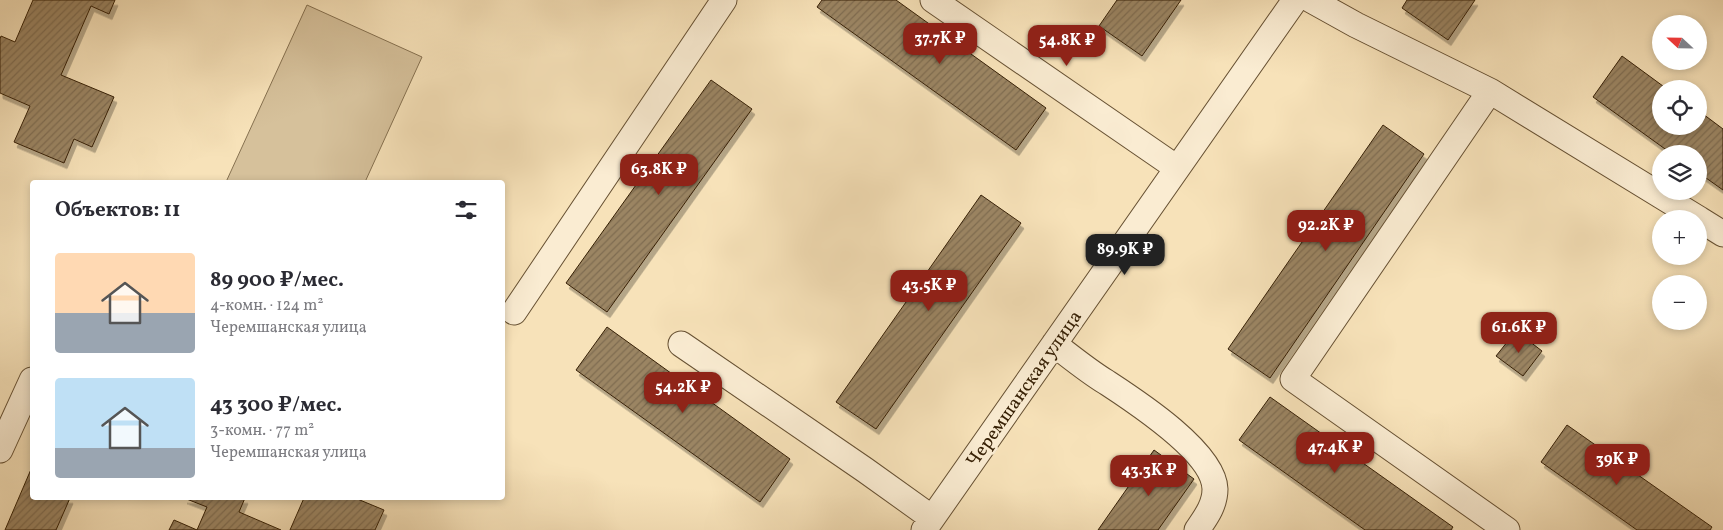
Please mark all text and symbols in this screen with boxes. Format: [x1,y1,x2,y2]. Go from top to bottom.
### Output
north arrow [1652,15,1708,70]
map controls [1652,15,1707,330]
pin: 37.7K ₽ [894,22,986,65]
pin: 54.8K ₽ [1021,24,1113,67]
text: 37.7K ₽ [914,28,966,50]
text: 54.8K ₽ [1039,30,1095,52]
button: locate [1652,80,1707,135]
button: layers [1652,145,1707,200]
pin: 63.8K ₽ [613,154,705,196]
text: 63.8K ₽ [631,159,687,181]
text: Объектов: 11 [55,196,181,225]
icon: filters [452,196,480,224]
pin: 92.2K ₽ [1280,210,1372,252]
button: + [1652,210,1707,265]
text: 92.2K ₽ [1298,215,1354,237]
pin: 89.9K ₽ [1079,234,1171,276]
text: 89.9K ₽ [1097,239,1153,261]
text: 89 900 ₽/мес. [210,266,344,295]
pin: 43.5K ₽ [883,270,975,312]
icon: home [95,273,155,333]
text: 43.5K ₽ [901,275,957,297]
button: − [1652,275,1707,330]
text: 4-комн. · 124 m² [210,295,323,317]
street label: Черемшанская улица [961,305,1089,473]
pin: 61.6K ₽ [1473,312,1565,354]
text: Черемшанская улица [210,317,367,339]
text: 61.6K ₽ [1492,317,1546,339]
pin: 54.2K ₽ [637,372,729,414]
text: 54.2K ₽ [655,377,711,399]
text: 43 300 ₽/мес. [210,391,342,420]
icon: home [95,398,155,458]
text: 3-комн. · 77 m² [210,420,314,442]
pin: 47.4K ₽ [1289,432,1381,474]
text: 47.4K ₽ [1307,437,1363,459]
text: Черемшанская улица [210,442,367,464]
pin: 39K ₽ [1582,444,1652,486]
text: 39K ₽ [1596,449,1638,471]
pin: 43.3K ₽ [1103,454,1195,497]
text: 43.3K ₽ [1121,460,1177,482]

